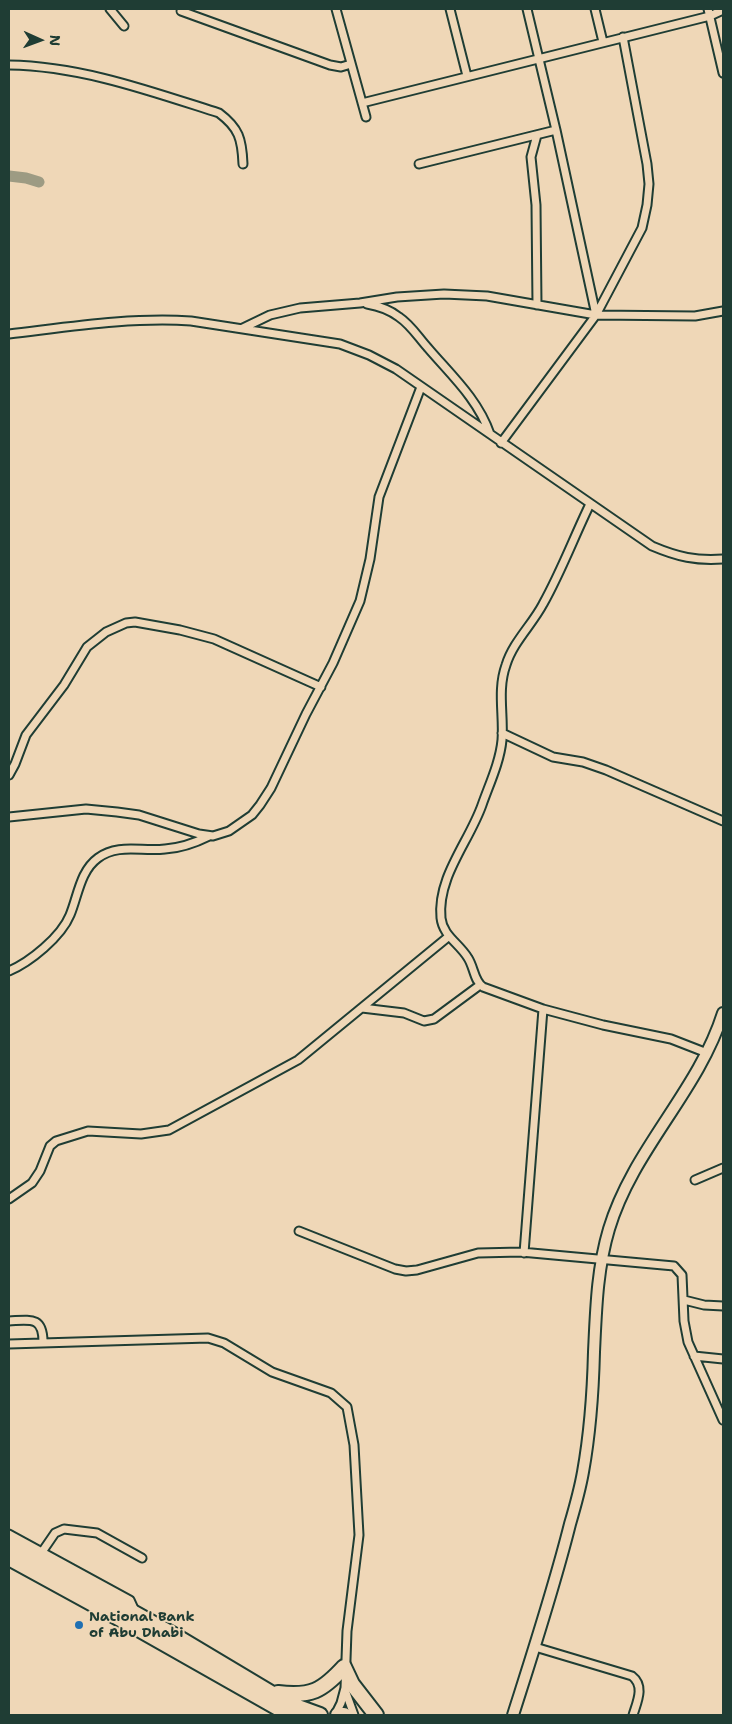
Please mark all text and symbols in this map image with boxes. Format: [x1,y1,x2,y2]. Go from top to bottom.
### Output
north arrow [15,15,65,65]
text: N [46,35,64,46]
place label: National Bank of Abu Dhabi [89,1609,195,1641]
marker: National Bank of Abu Dhabi [73,1619,85,1631]

